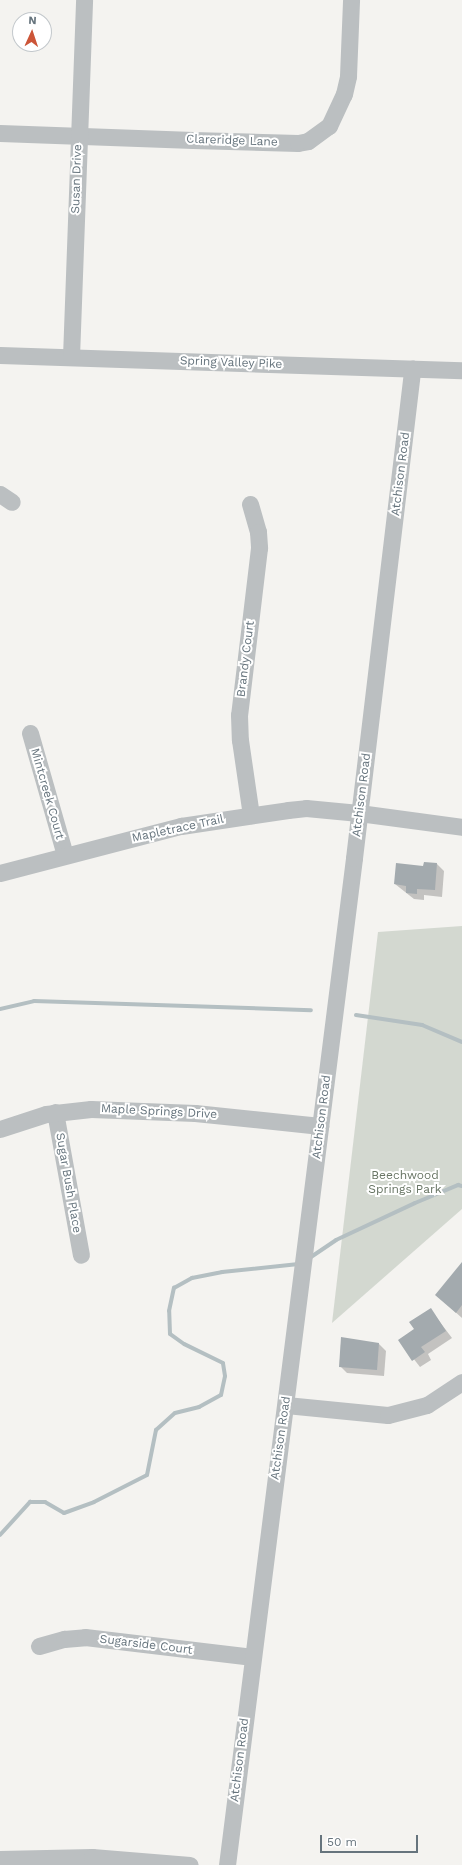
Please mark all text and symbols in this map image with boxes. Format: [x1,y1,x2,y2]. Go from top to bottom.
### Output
north arrow [12,12,52,52]
text: N [28,14,37,27]
street label: Clareridge Lane [186,132,278,150]
street label: Susan Drive [69,144,85,214]
street label: Spring Valley Pike [179,354,283,372]
street label: Atchison Road [389,431,413,517]
street label: Brandy Court [234,620,258,698]
street label: Mintcreek Court [27,747,67,841]
street label: Atchison Road [350,752,374,838]
street label: Mapletrace Trail [131,812,225,846]
street label: Atchison Road [310,1074,334,1160]
street label: Maple Springs Drive [100,1102,218,1122]
street label: Sugar Bush Place [52,1132,84,1234]
park label: Beechwood Springs Park [368,1169,442,1197]
street label: Atchison Road [268,1395,294,1481]
street label: Sugarside Court [99,1632,193,1658]
street label: Atchison Road [228,1717,252,1803]
scale bar [322,1827,420,1853]
text: 50 m [327,1835,357,1849]

